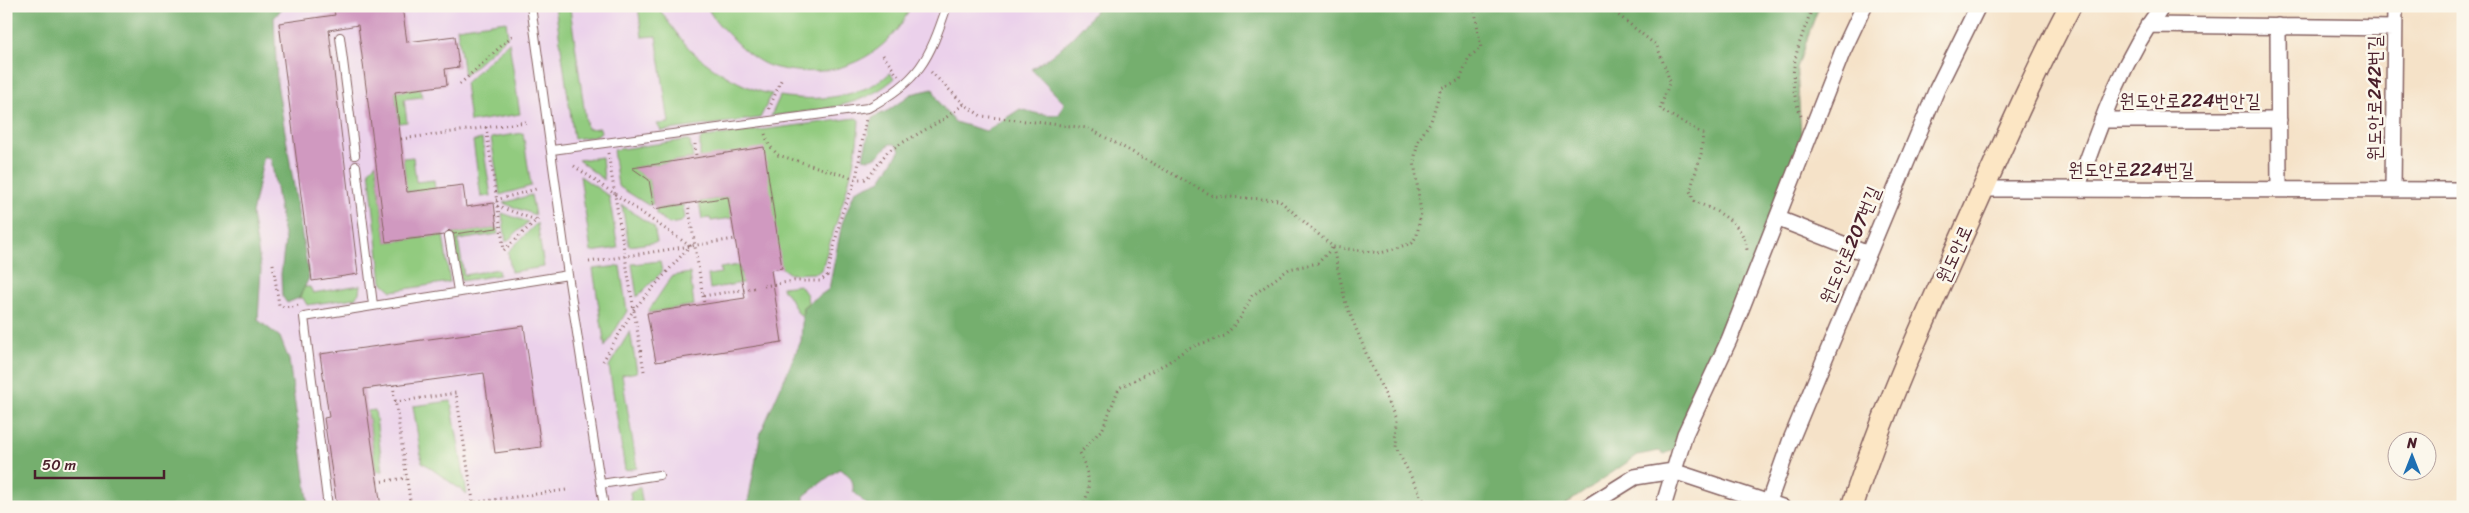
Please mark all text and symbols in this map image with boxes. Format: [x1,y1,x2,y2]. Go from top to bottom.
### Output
street label: 원도안로242번길 [2358,35,2391,161]
street label: 원도안로224번안길 [2120,84,2260,117]
street label: 원도안로224번길 [2068,153,2194,186]
street label: 원도안로207번길 [1810,181,1890,309]
street label: 원도안로 [1926,219,1982,289]
north arrow [2386,430,2436,480]
text: N [2406,431,2417,456]
scale bar [35,448,164,480]
text: 50 m [42,452,77,478]

